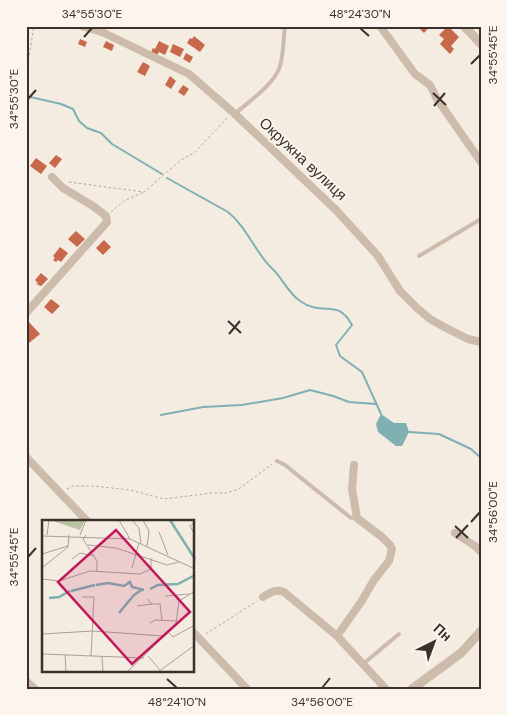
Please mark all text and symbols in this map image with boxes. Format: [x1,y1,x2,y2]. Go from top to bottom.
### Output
text: 34°55'30"E [62,6,122,22]
text: 48°24'30"N [329,6,391,22]
text: 34°55'45"E [485,25,501,84]
text: 34°55'30"E [6,69,22,129]
street label: Окружна вулиця [255,113,351,205]
text: 34°56'00"E [485,481,501,543]
inset map [42,520,195,672]
text: 34°55'45"E [6,527,22,586]
north arrow [410,618,460,668]
text: Пн [430,619,456,645]
text: 48°24'10"N [148,694,206,710]
text: 34°56'00"E [291,694,353,710]

